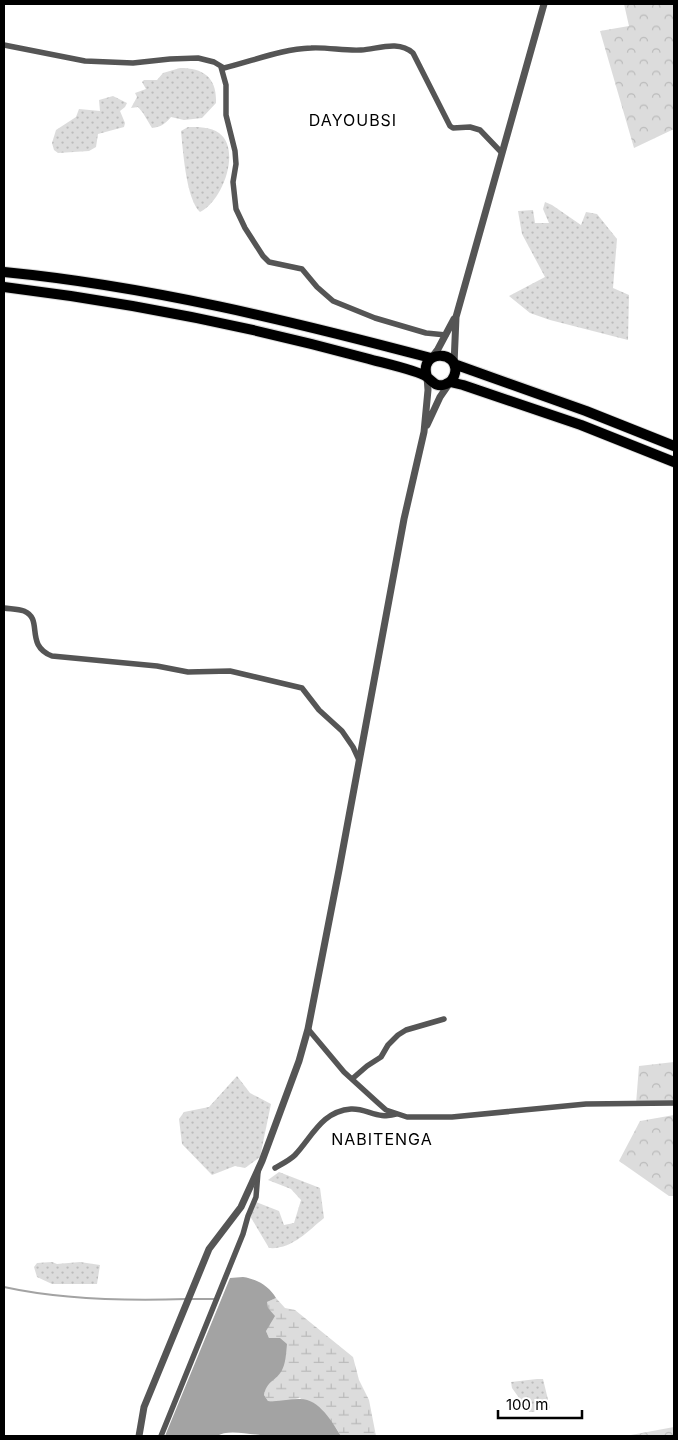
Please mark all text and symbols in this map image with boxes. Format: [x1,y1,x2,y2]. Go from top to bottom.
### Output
district label: DAYOUBSI [309,110,397,130]
district label: NABITENGA [331,1129,433,1149]
scale bar [498,1388,582,1420]
text: 100 m [506,1395,548,1414]

